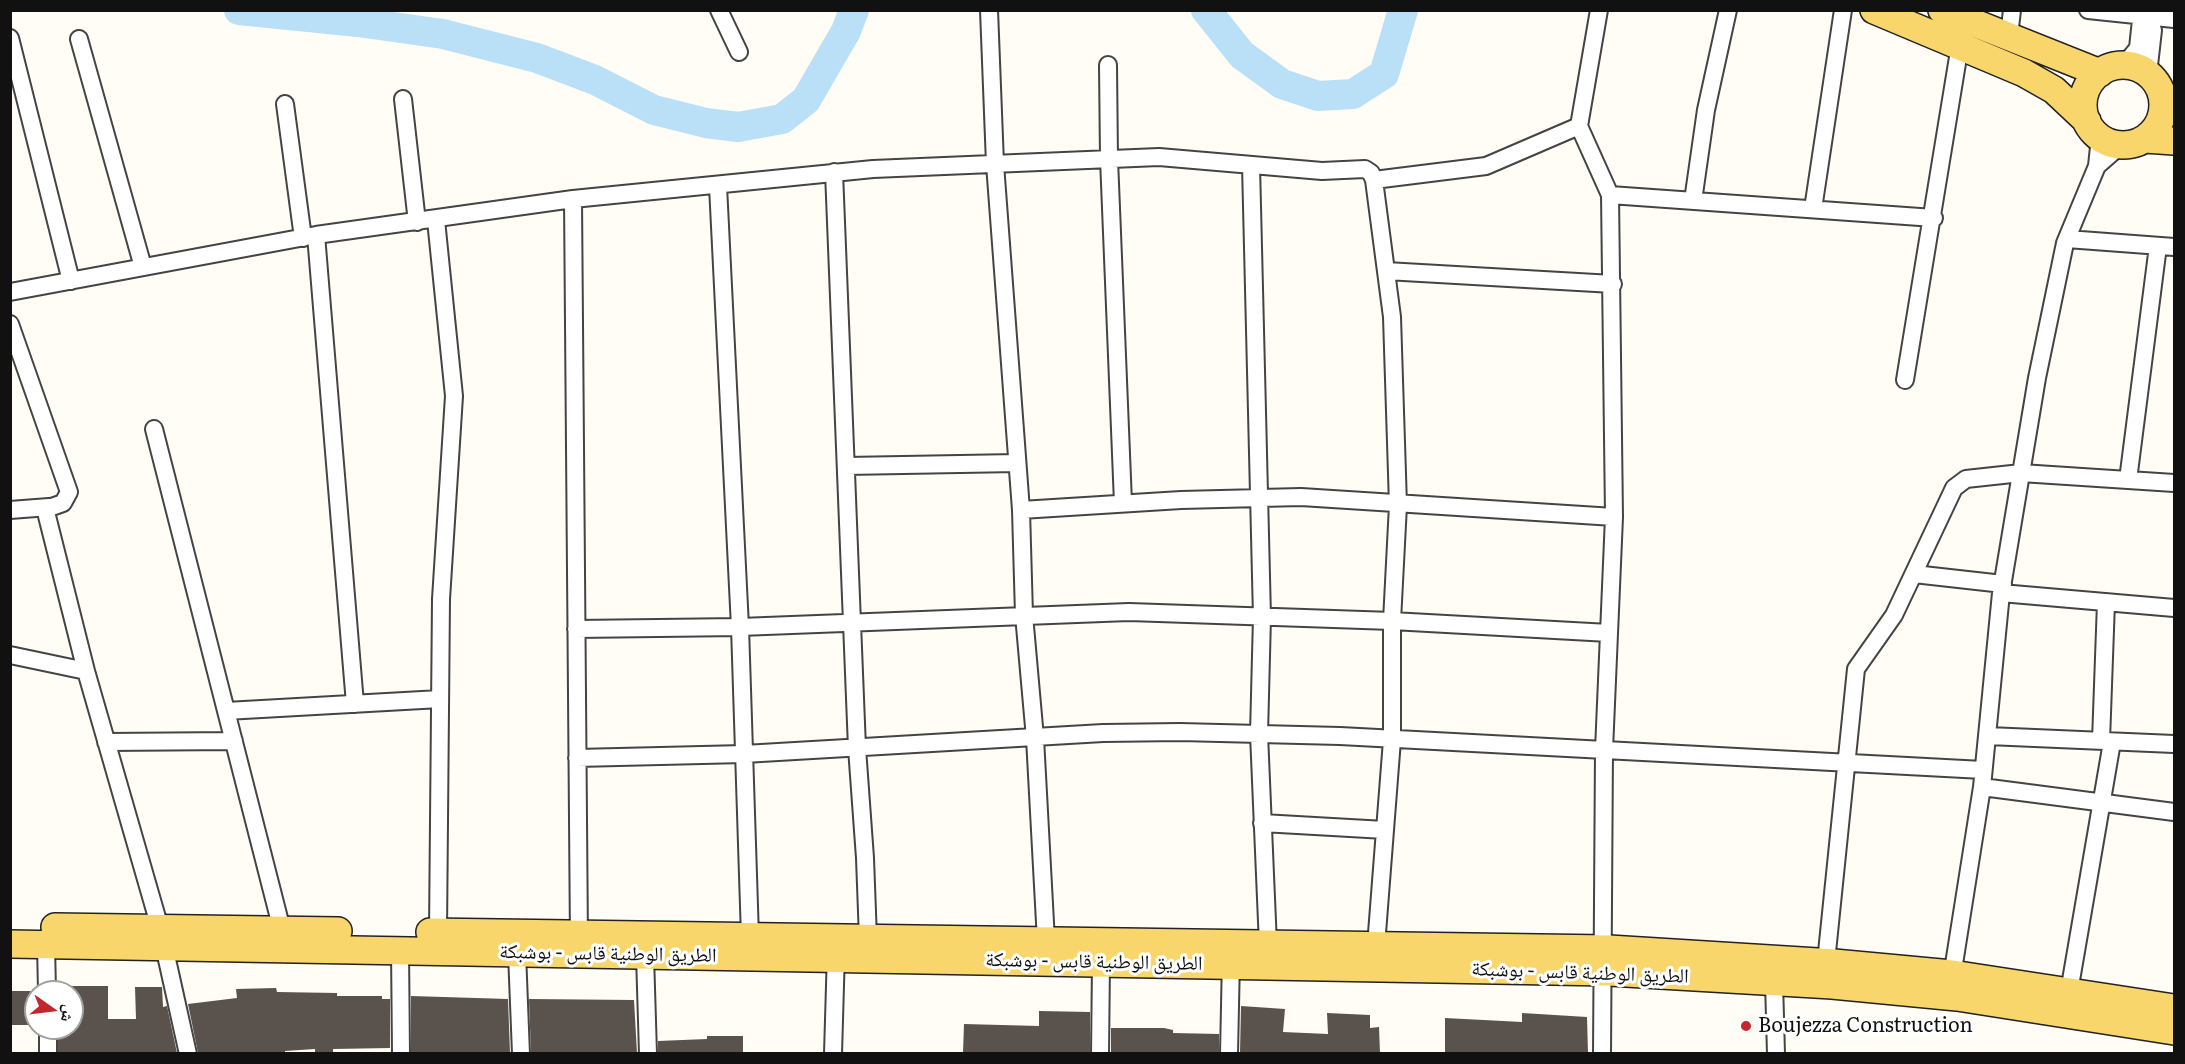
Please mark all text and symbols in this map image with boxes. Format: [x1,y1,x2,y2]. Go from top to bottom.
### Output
street label: الطريق الوطنية قابس - بوشبكة [499,940,717,968]
street label: الطريق الوطنية قابس - بوشبكة [985,948,1203,976]
street label: الطريق الوطنية قابس - بوشبكة [1471,957,1689,989]
north arrow [24,980,84,1040]
text: ش [56,1003,83,1025]
place label: Boujezza Construction [1758,1014,1973,1038]
marker: Boujezza Construction [1739,1019,1753,1033]

